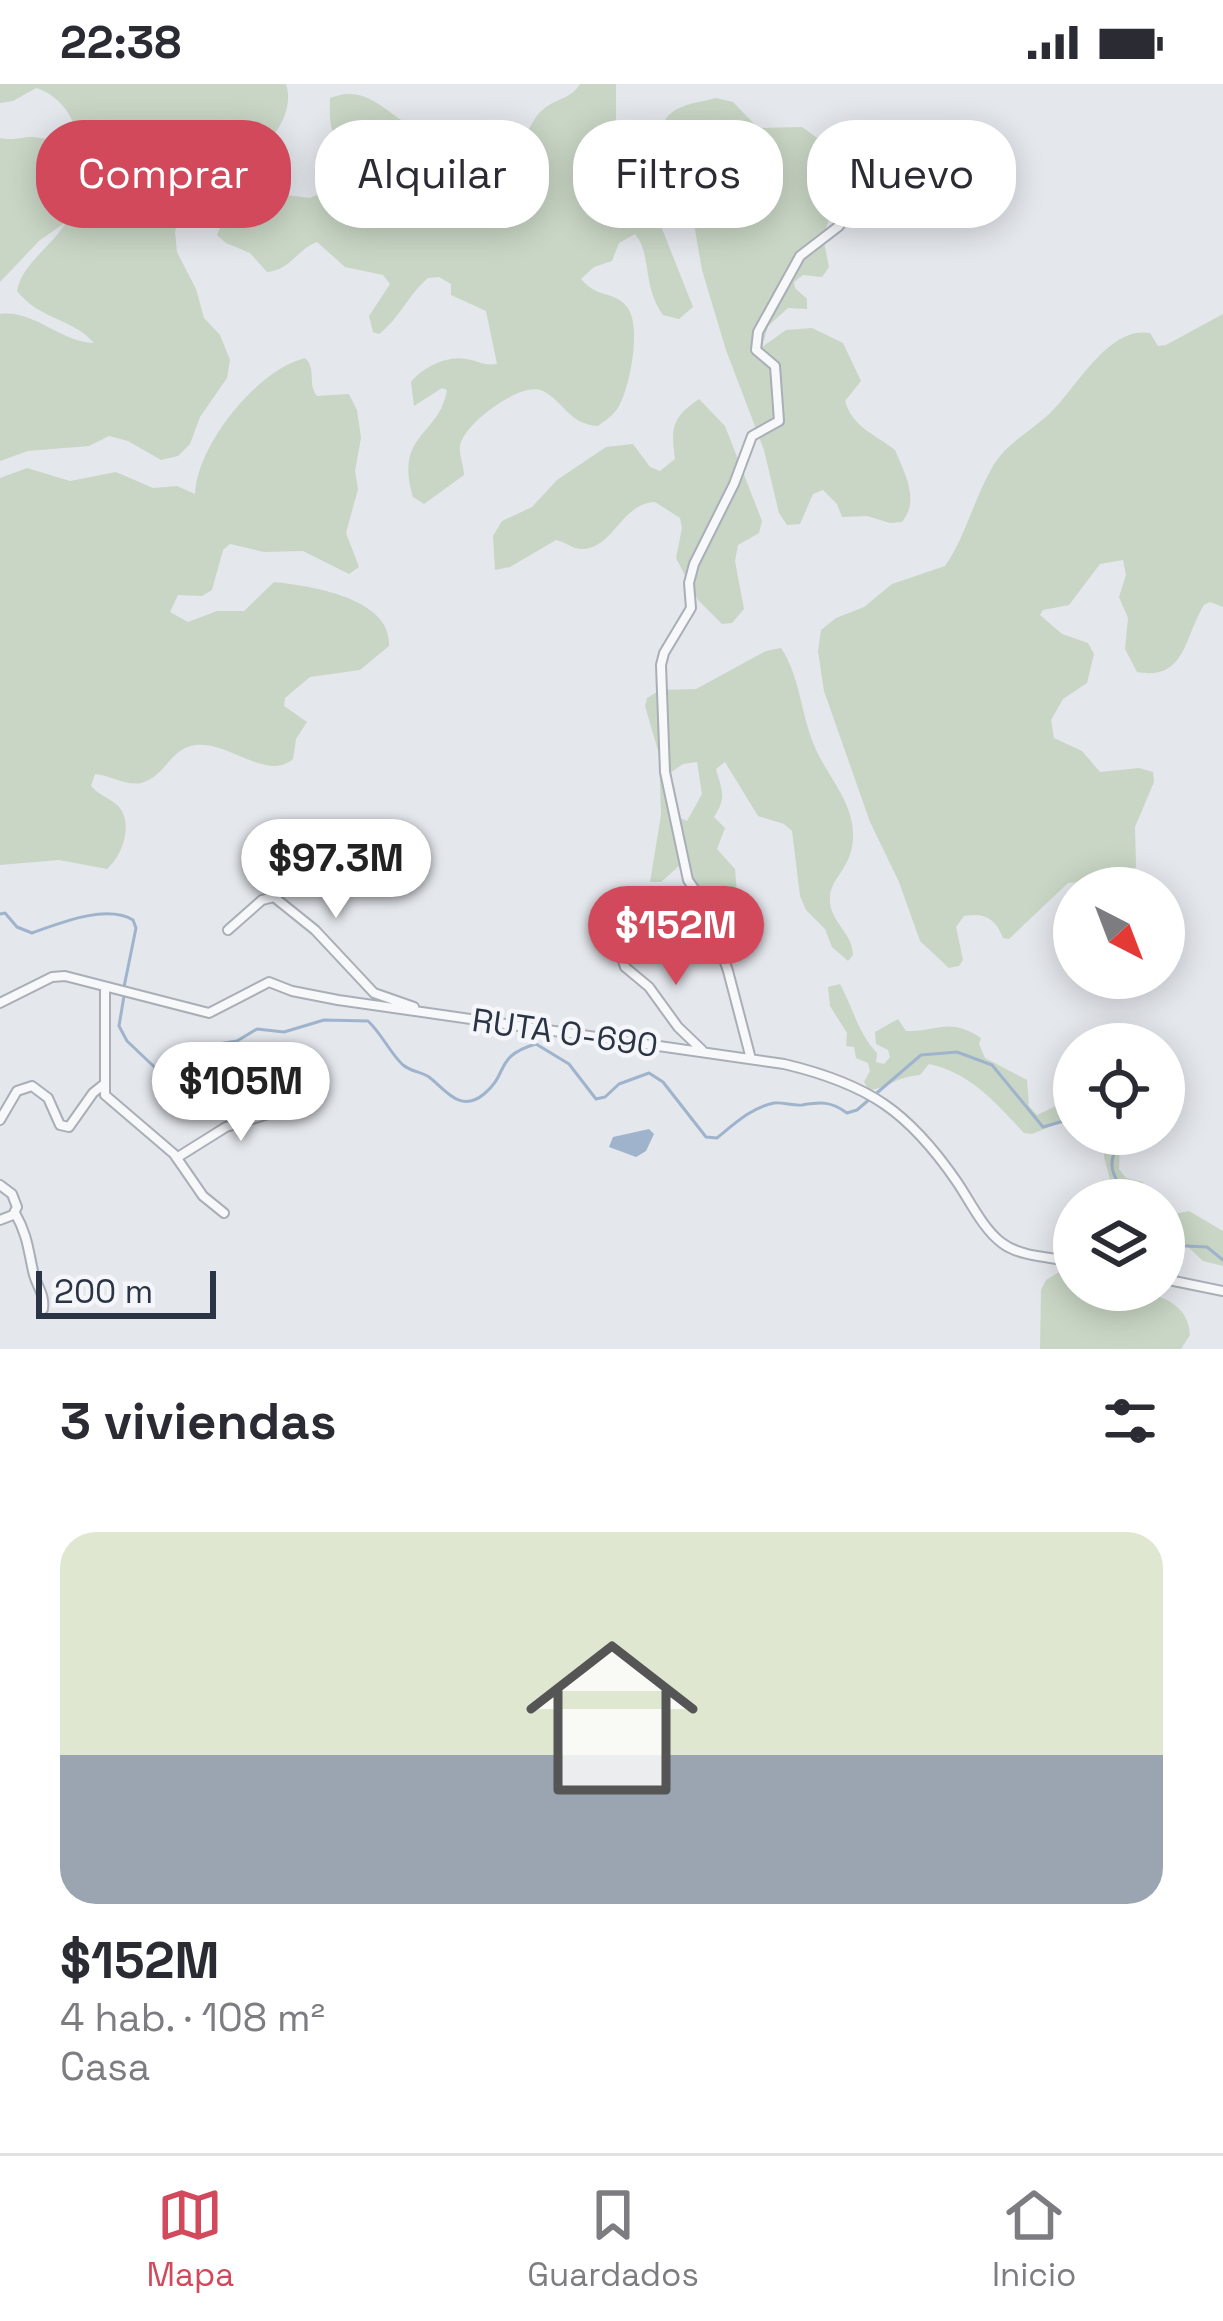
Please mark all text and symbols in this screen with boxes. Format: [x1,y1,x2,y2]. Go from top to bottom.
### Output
text: 22:38 [60,14,181,71]
chip: Comprar [36,120,291,228]
chip: Alquilar [315,120,549,228]
chip: Filtros [573,120,783,228]
chip: Nuevo [807,120,1016,228]
pin: $97.3M [238,819,434,921]
text: $97.3M [268,833,404,882]
north arrow [1053,867,1185,999]
map controls [1053,867,1185,1311]
pin: $152M [592,886,760,988]
text: $152M [615,900,737,949]
street label: RUTA O-690 [469,999,661,1067]
button: locate [1053,1023,1185,1155]
pin: $105M [157,1042,325,1144]
text: $105M [179,1056,303,1105]
button: layers [1053,1179,1185,1311]
scale bar [36,1265,216,1318]
text: 200 m [54,1271,153,1313]
icon: filters [1097,1388,1163,1454]
text: 3 viviendas [60,1389,336,1454]
icon: home [504,1610,720,1826]
text: $152M [60,1928,219,1993]
text: 4 hab. · 108 m² [60,1993,325,2042]
text: Casa [60,2042,150,2091]
tab: Mapa [147,2182,234,2296]
tab: Guardados [527,2182,699,2296]
tab: Inicio [992,2182,1076,2296]

